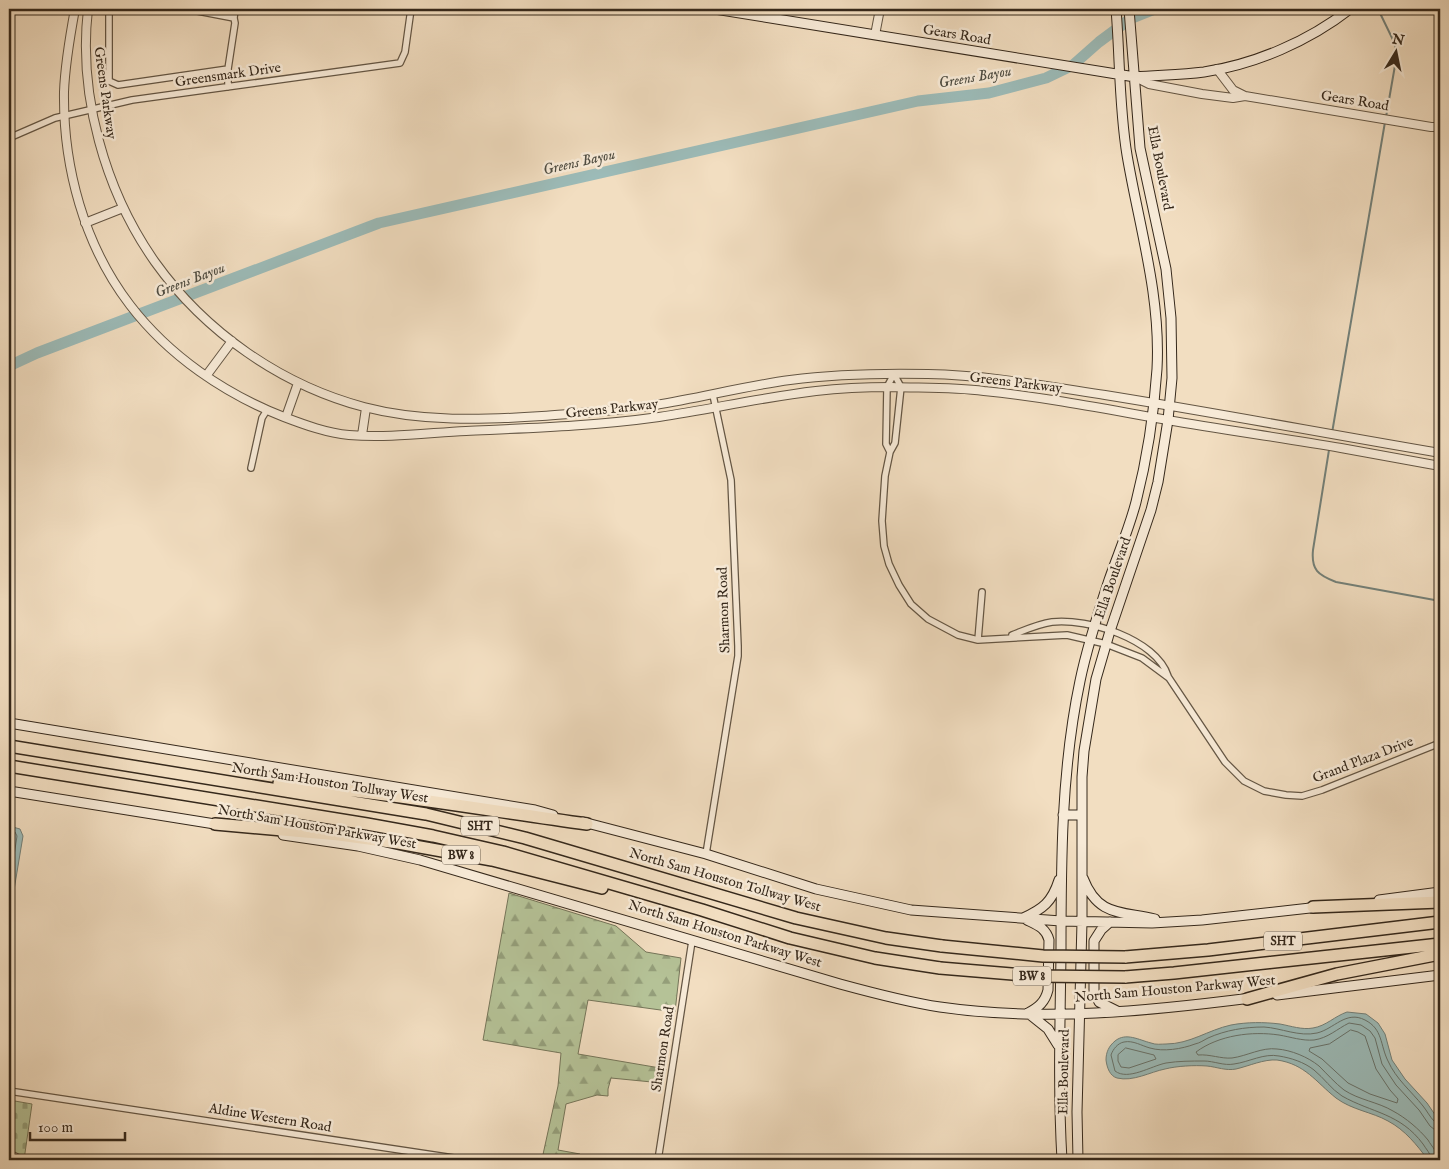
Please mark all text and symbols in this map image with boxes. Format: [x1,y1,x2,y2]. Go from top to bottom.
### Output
street label: Gears Road [922,21,993,49]
north arrow [1372,28,1422,78]
text: N [1390,30,1406,50]
street label: Greens Parkway [90,46,120,140]
street label: Greensmark Drive [174,59,283,91]
water label: Greens Bayou [937,61,1013,93]
street label: Gears Road [1320,87,1391,115]
street label: Ella Boulevard [1143,124,1177,212]
water label: Greens Bayou [541,144,617,180]
water label: Greens Bayou [152,258,228,302]
street label: Greens Parkway [969,368,1063,398]
street label: Greens Parkway [565,395,659,423]
street label: Ella Boulevard [1091,534,1136,621]
street label: Sharmon Road [713,566,734,653]
street label: Grand Plaza Drive [1310,732,1416,787]
street label: North Sam Houston Tollway West [230,759,430,807]
street label: North Sam Houston Parkway West [216,801,418,853]
road number: SHT [461,816,499,836]
street label: North Sam Houston Tollway West [627,844,823,916]
road number: BW 8 [442,846,480,864]
street label: North Sam Houston Parkway West [626,896,824,972]
road number: SHT [1264,931,1302,950]
road number: BW 8 [1013,966,1051,986]
street label: North Sam Houston Parkway West [1074,971,1276,1007]
street label: Sharmon Road [647,1004,679,1093]
street label: Ella Boulevard [1054,1029,1074,1115]
street label: Aldine Western Road [206,1099,333,1137]
scale bar [30,1109,125,1141]
text: 100 m [38,1118,74,1137]

